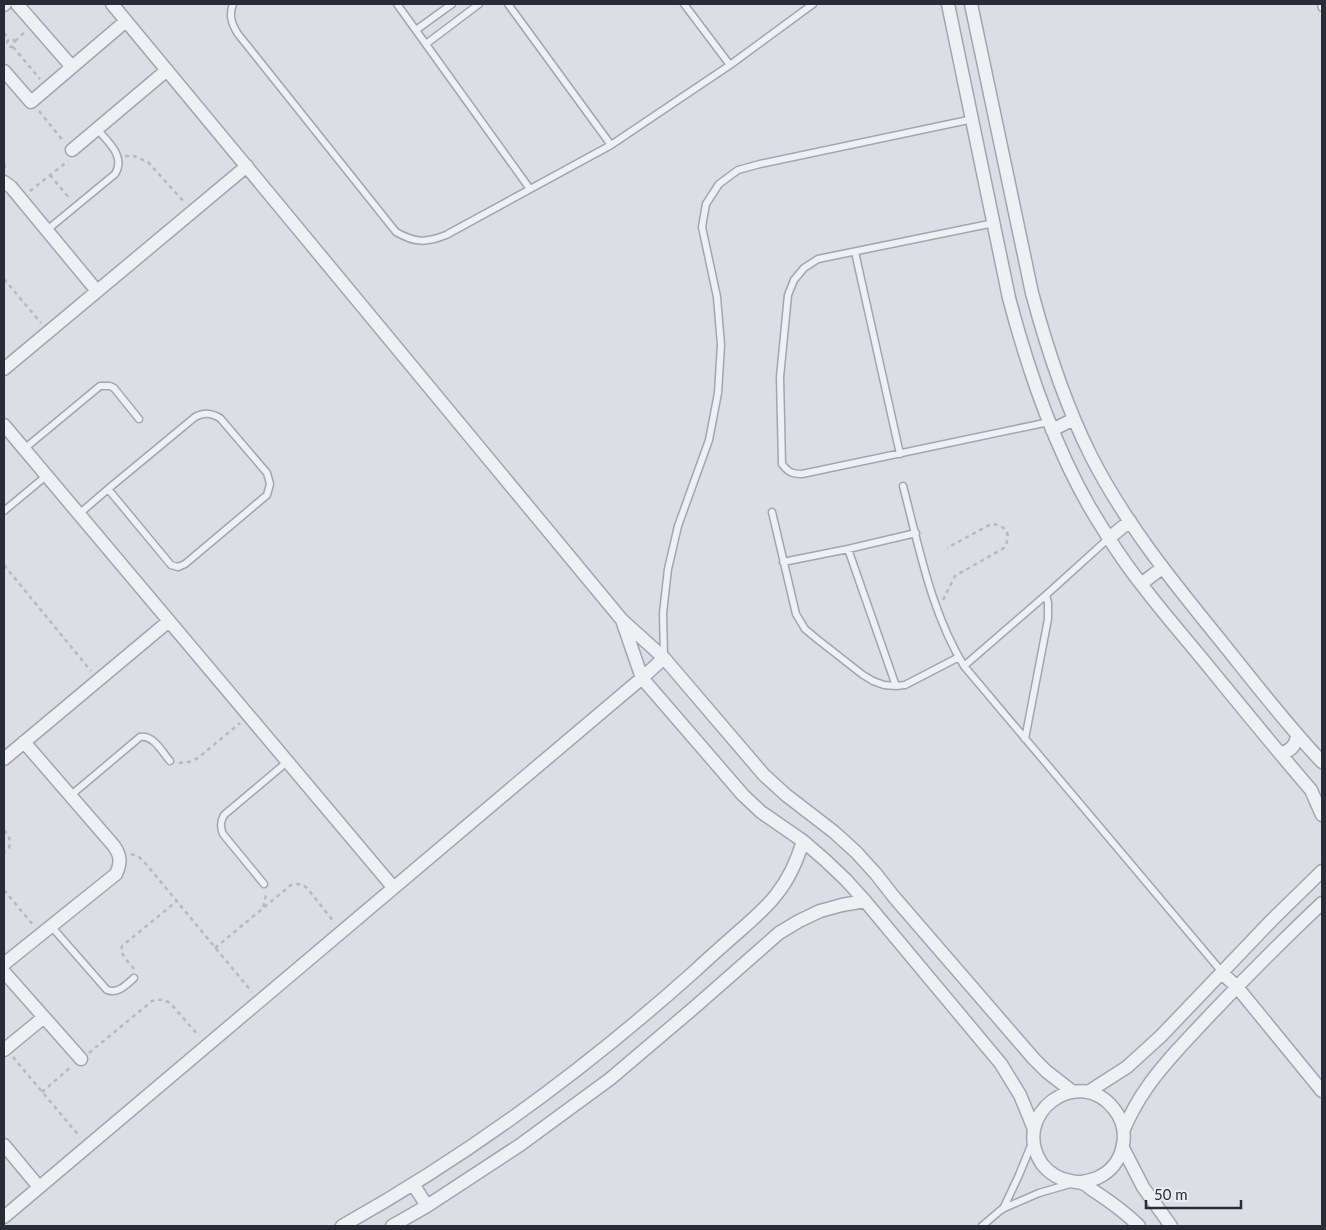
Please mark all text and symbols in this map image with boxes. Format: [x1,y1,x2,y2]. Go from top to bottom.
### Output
scale bar [1146,1178,1241,1210]
text: 50 m [1154,1185,1188,1203]

